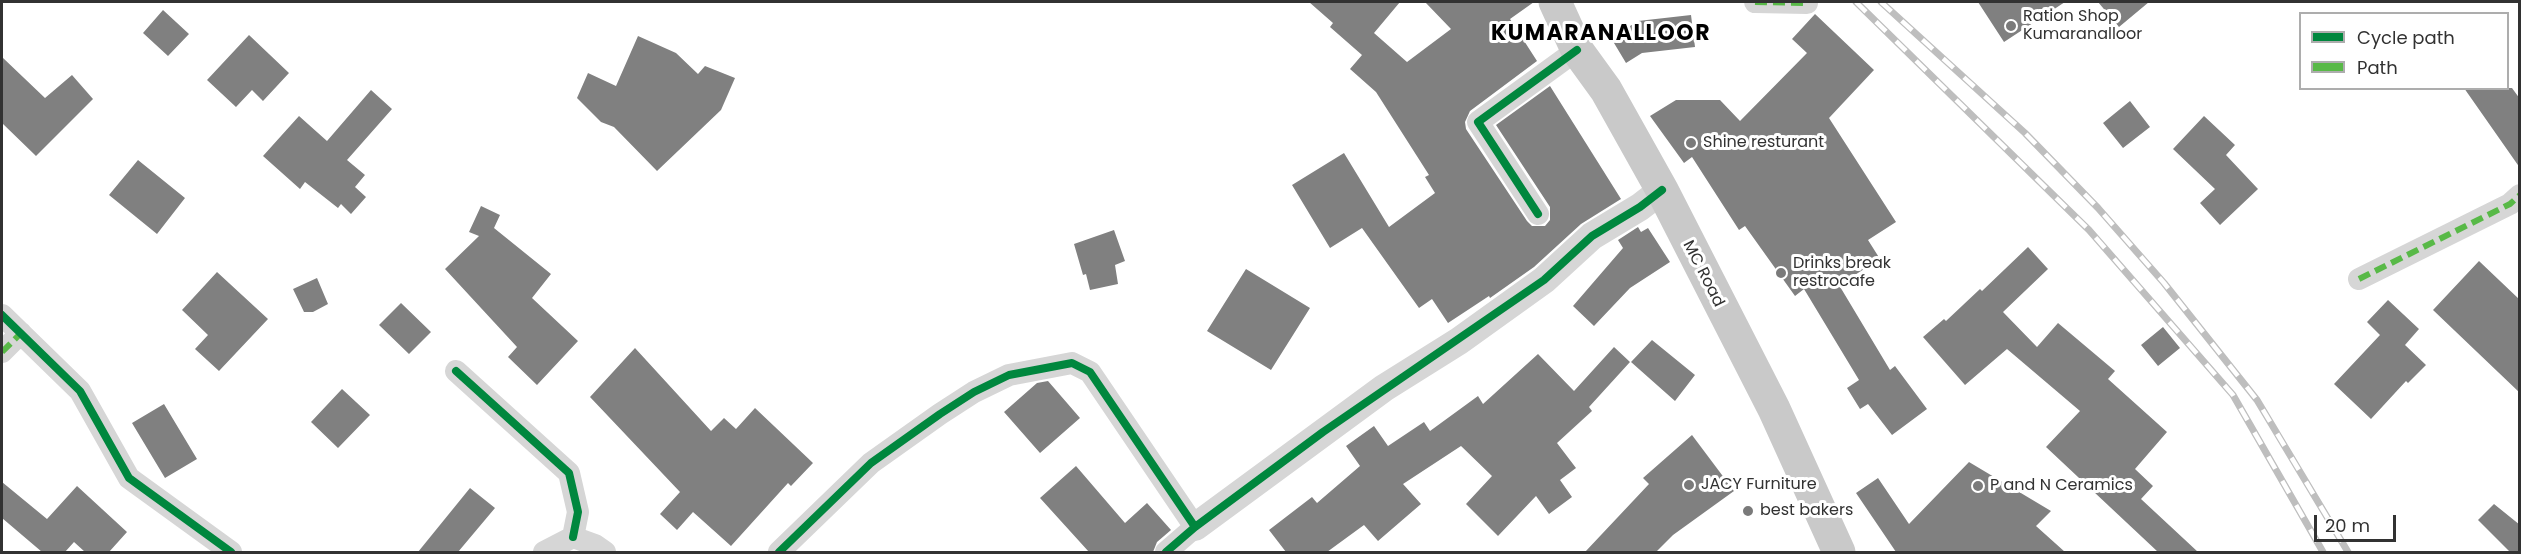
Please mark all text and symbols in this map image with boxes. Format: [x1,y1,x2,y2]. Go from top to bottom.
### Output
place label: Ration Shop Kumaranalloor [2023,7,2142,45]
legend [2299,12,2509,90]
marker: Ration Shop Kumaranalloor [2004,19,2018,33]
district label: KUMARANALLOOR [1491,21,1711,47]
text: Cycle path [2357,25,2455,50]
text: Path [2357,55,2398,80]
place label: Shine resturant [1703,133,1824,153]
marker: Shine resturant [1684,136,1698,150]
street label: MC Road [1678,238,1728,310]
place label: Drinks break restrocafe [1793,254,1891,292]
marker: Drinks break restrocafe [1774,266,1788,280]
place label: JACY Furniture [1701,475,1817,495]
place label: P and N Ceramics [1990,476,2133,496]
marker: JACY Furniture [1682,478,1696,492]
marker: P and N Ceramics [1971,479,1985,493]
place label: best bakers [1760,501,1853,521]
scale bar [2317,503,2400,541]
marker: best bakers [1741,504,1755,518]
text: 20 m [2325,513,2370,538]

